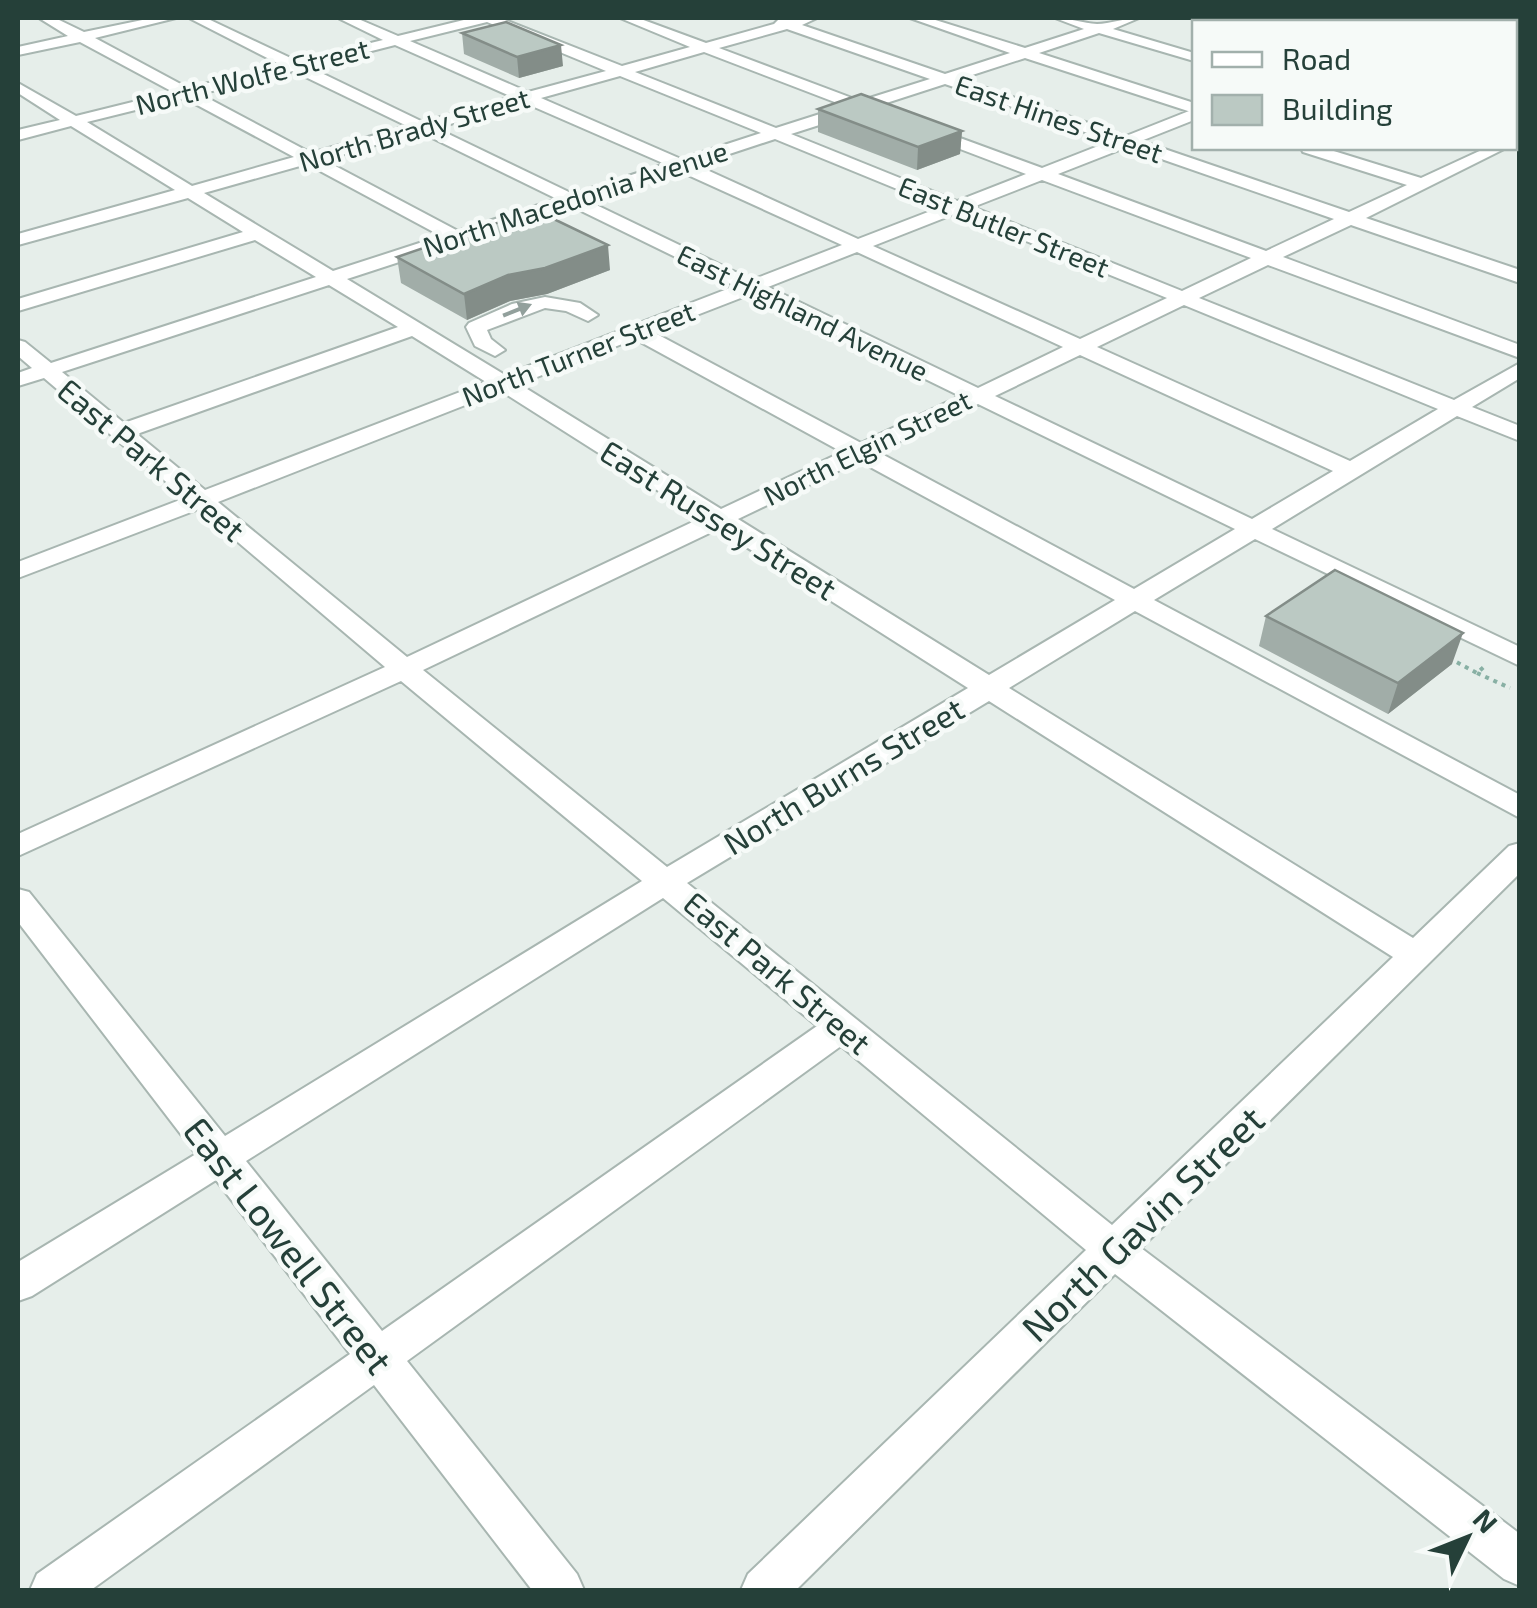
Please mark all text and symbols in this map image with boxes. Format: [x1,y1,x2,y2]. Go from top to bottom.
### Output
legend [1192,20,1517,150]
street label: North Wolfe Street [132,31,372,121]
text: Road [1282,40,1351,76]
street label: East Hines Street [951,67,1167,169]
street label: North Brady Street [295,80,533,178]
text: Building [1282,90,1393,126]
street label: North Macedonia Avenue [418,133,732,263]
street label: East Butler Street [894,168,1114,284]
street label: East Highland Avenue [672,236,934,388]
street label: North Turner Street [457,293,699,413]
one-way arrow [502,302,532,318]
street label: East Park Street [51,370,253,548]
street label: North Elgin Street [758,382,976,512]
street label: East Russey Street [594,431,844,607]
street label: North Burns Street [716,688,970,862]
street label: East Park Street [677,883,879,1061]
street label: North Gavin Street [1011,1096,1273,1350]
street label: East Lowell Street [175,1108,403,1382]
north arrow [1417,1488,1517,1588]
text: N [1467,1501,1505,1539]

